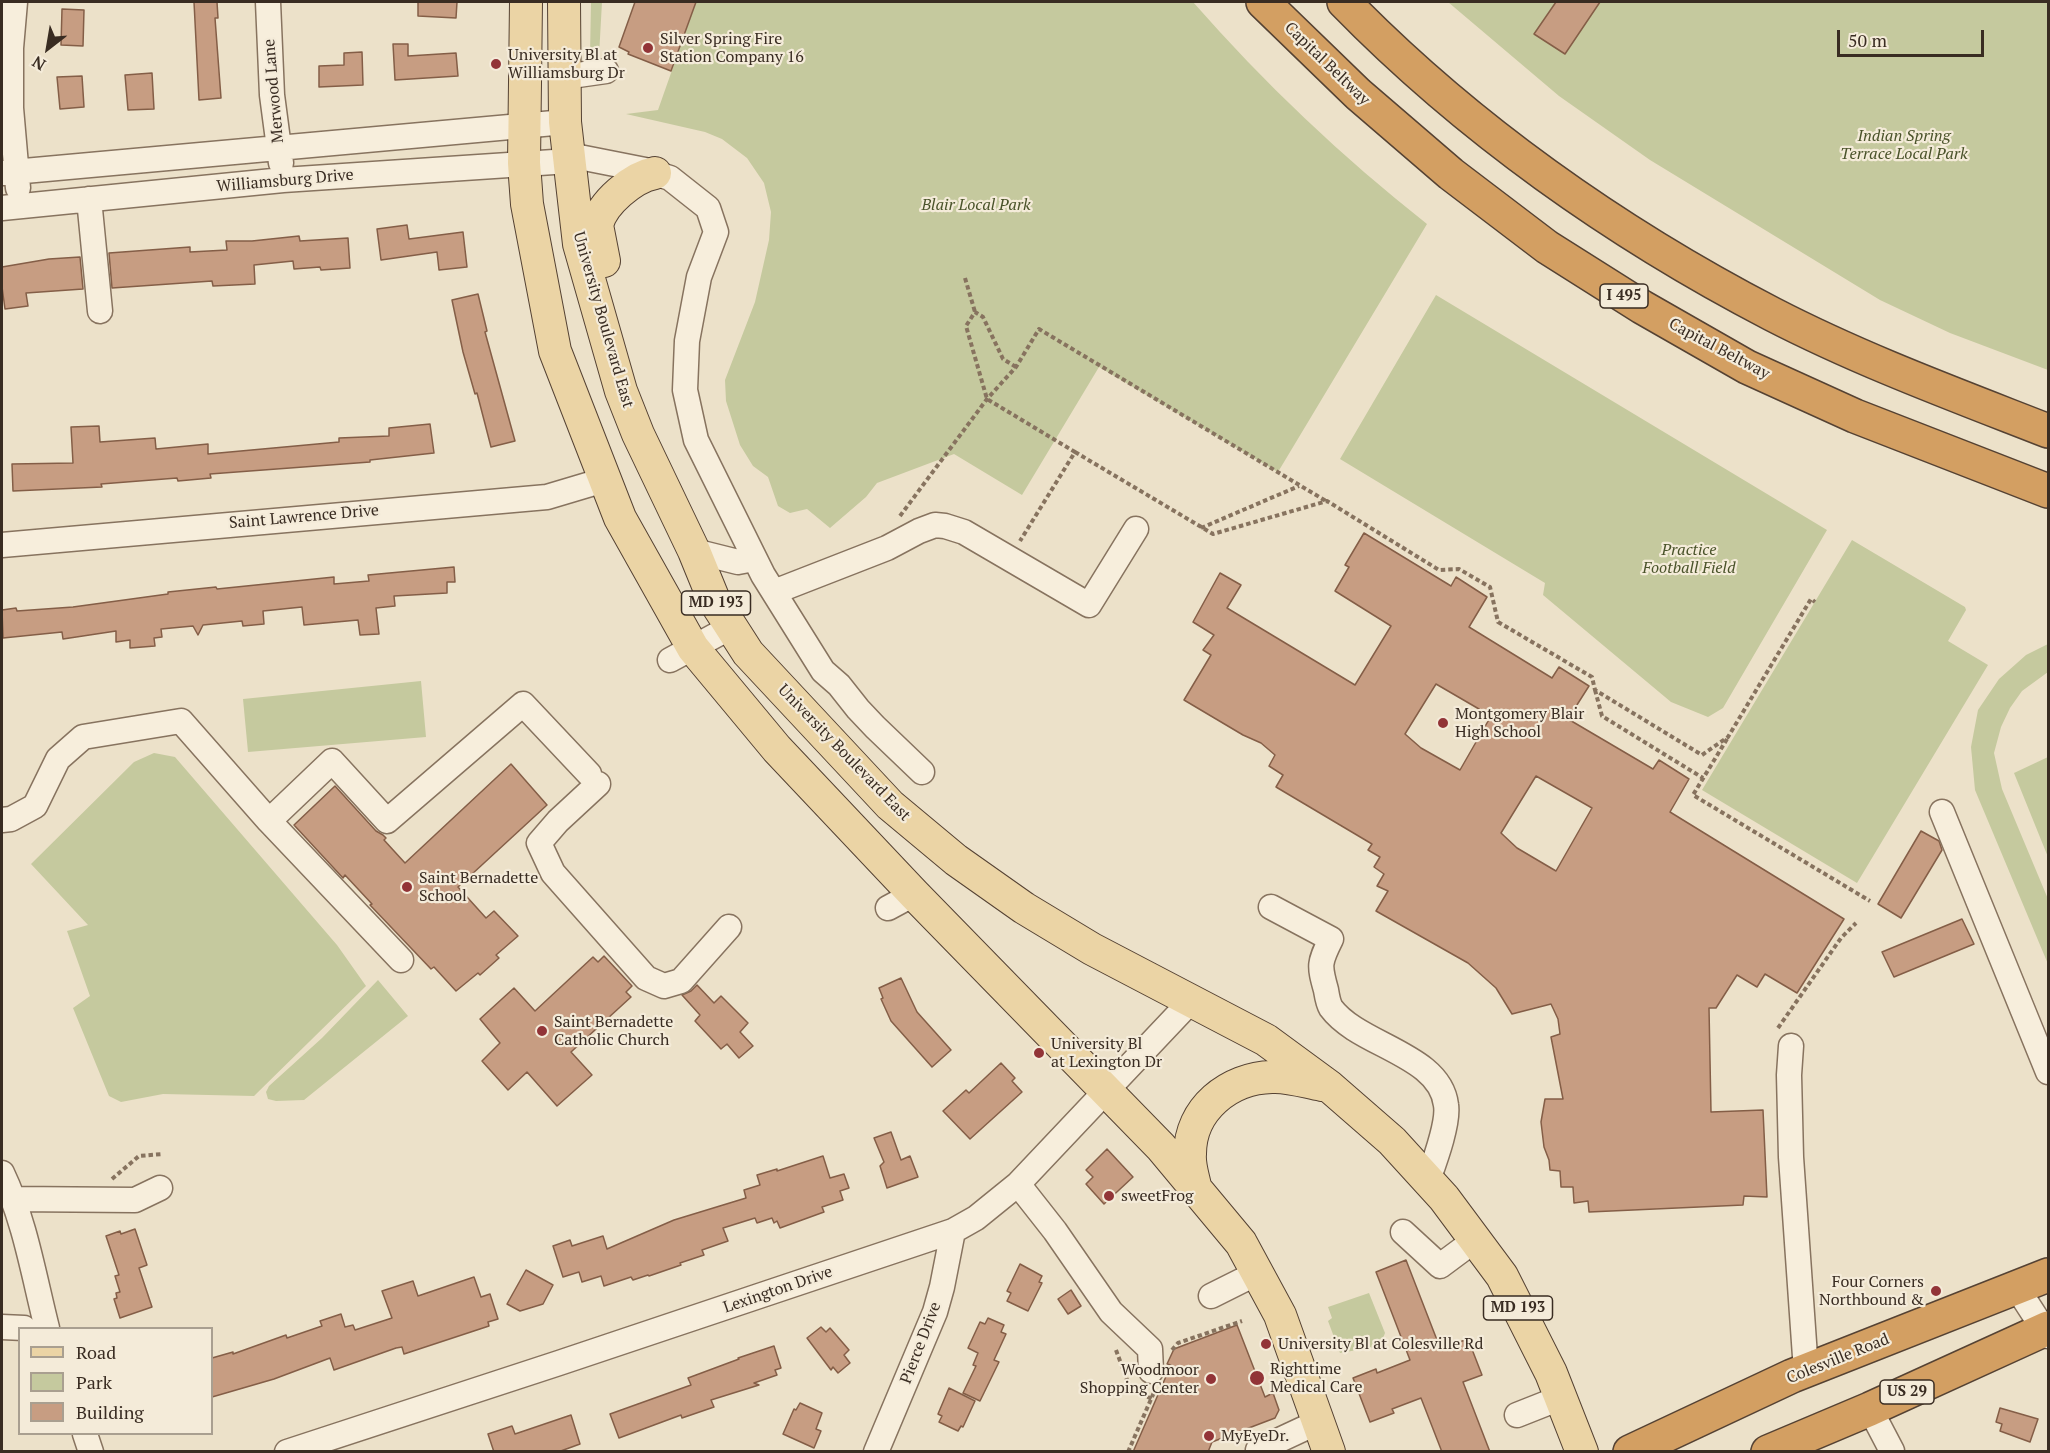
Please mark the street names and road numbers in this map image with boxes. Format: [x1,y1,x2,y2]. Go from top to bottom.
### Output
street label: Capital Beltway [1280,18,1374,110]
street label: Merwood Lane [260,38,288,144]
street label: Williamsburg Drive [216,165,354,197]
street label: University Boulevard East [569,230,637,410]
road number: I 495 [1600,284,1648,308]
street label: Capital Beltway [1665,314,1773,384]
street label: Saint Lawrence Drive [228,501,380,533]
road number: MD 193 [682,591,750,615]
street label: University Boulevard East [774,681,914,825]
street label: Lexington Drive [721,1262,835,1318]
road number: MD 193 [1484,1296,1552,1320]
street label: Pierce Drive [897,1300,945,1386]
street label: Colesville Road [1784,1330,1892,1388]
road number: US 29 [1880,1380,1934,1404]

